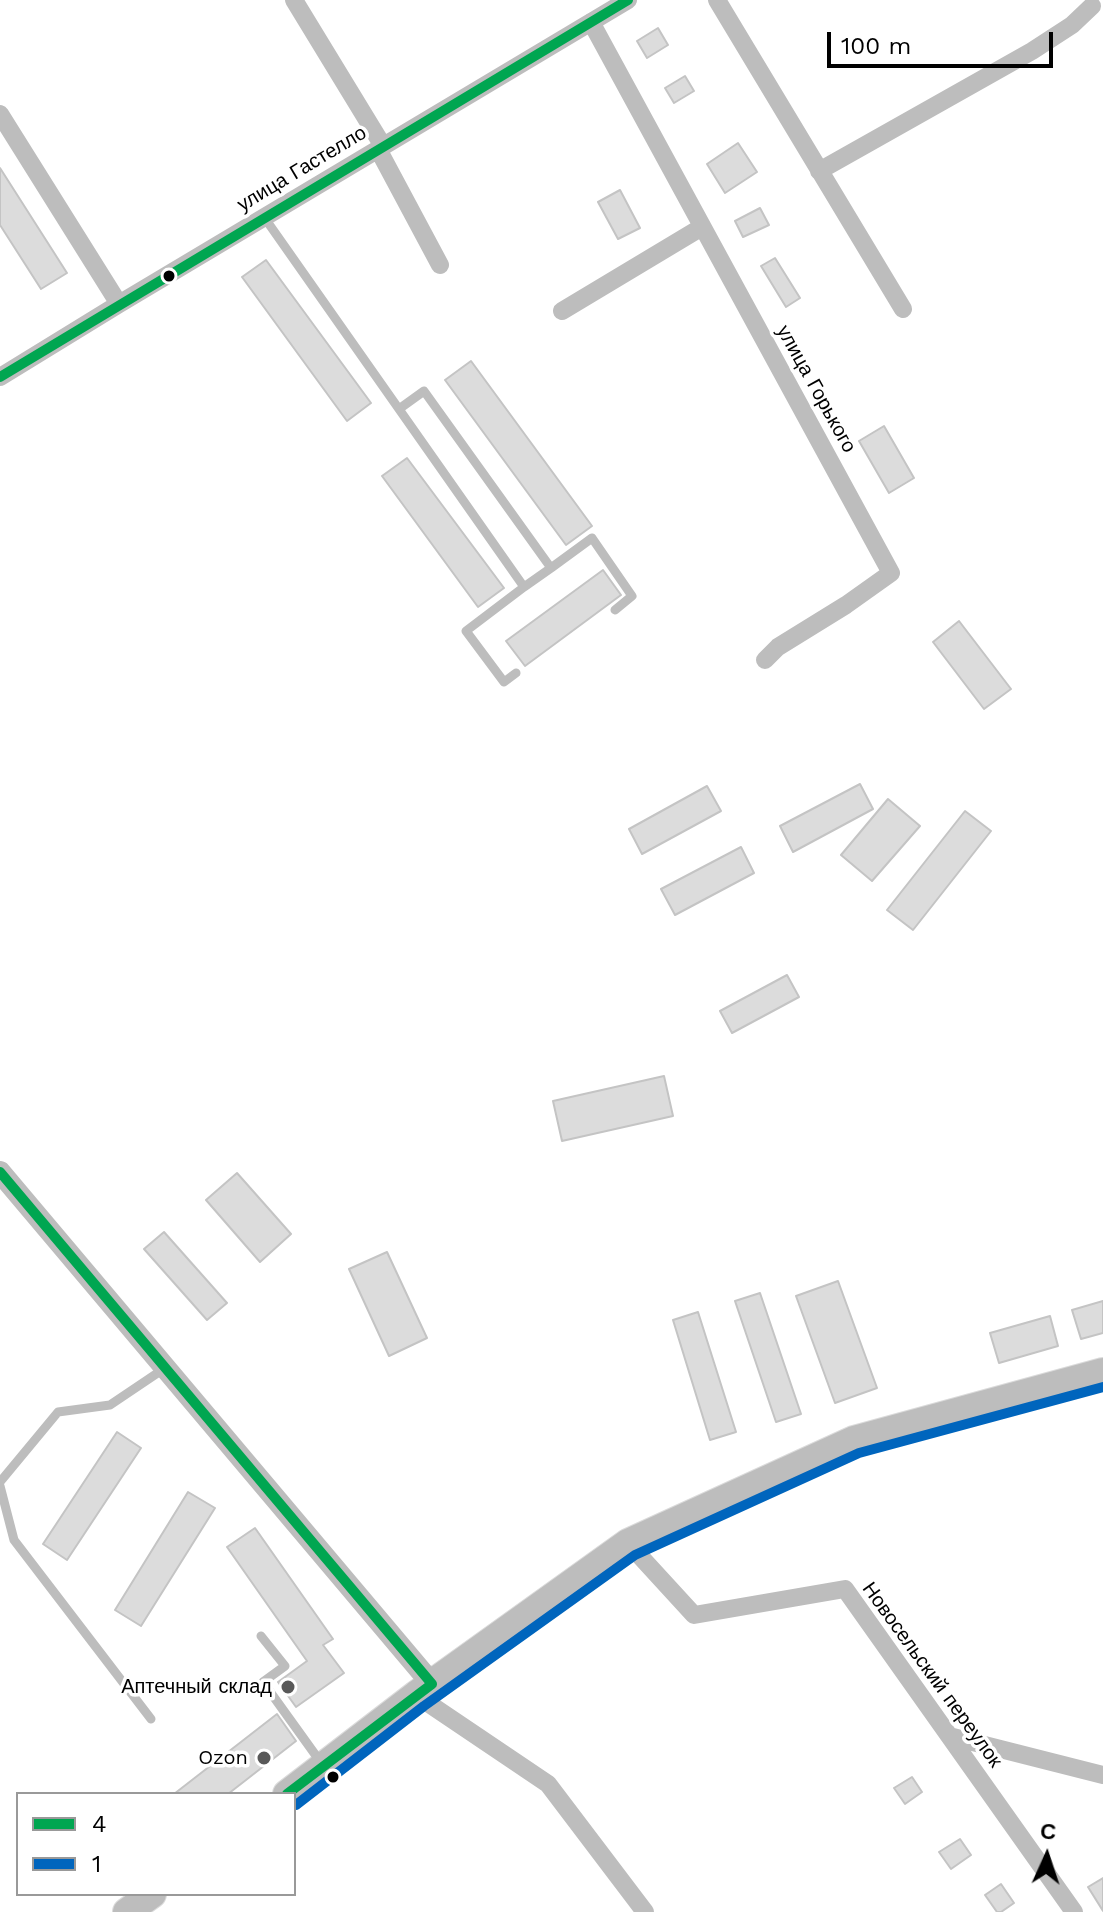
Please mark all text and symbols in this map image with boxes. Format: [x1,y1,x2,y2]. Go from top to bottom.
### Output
scale bar [831,16,1057,66]
text: 100 m [841,32,911,60]
street label: улица Гастелло [233,121,371,217]
unlabelled marker [161,268,177,284]
street label: улица Горького [771,321,861,457]
street label: Новосельский переулок [857,1578,1007,1772]
place label: Аптечный склад [121,1675,272,1699]
marker: Аптечный склад [279,1678,297,1696]
place label: Ozon [198,1746,248,1770]
marker: Ozon [255,1749,273,1767]
unlabelled marker [325,1769,341,1785]
legend [16,1792,296,1896]
text: 4 [92,1810,107,1838]
north arrow [1007,1816,1087,1896]
text: С [1040,1819,1057,1844]
text: 1 [92,1850,101,1878]

